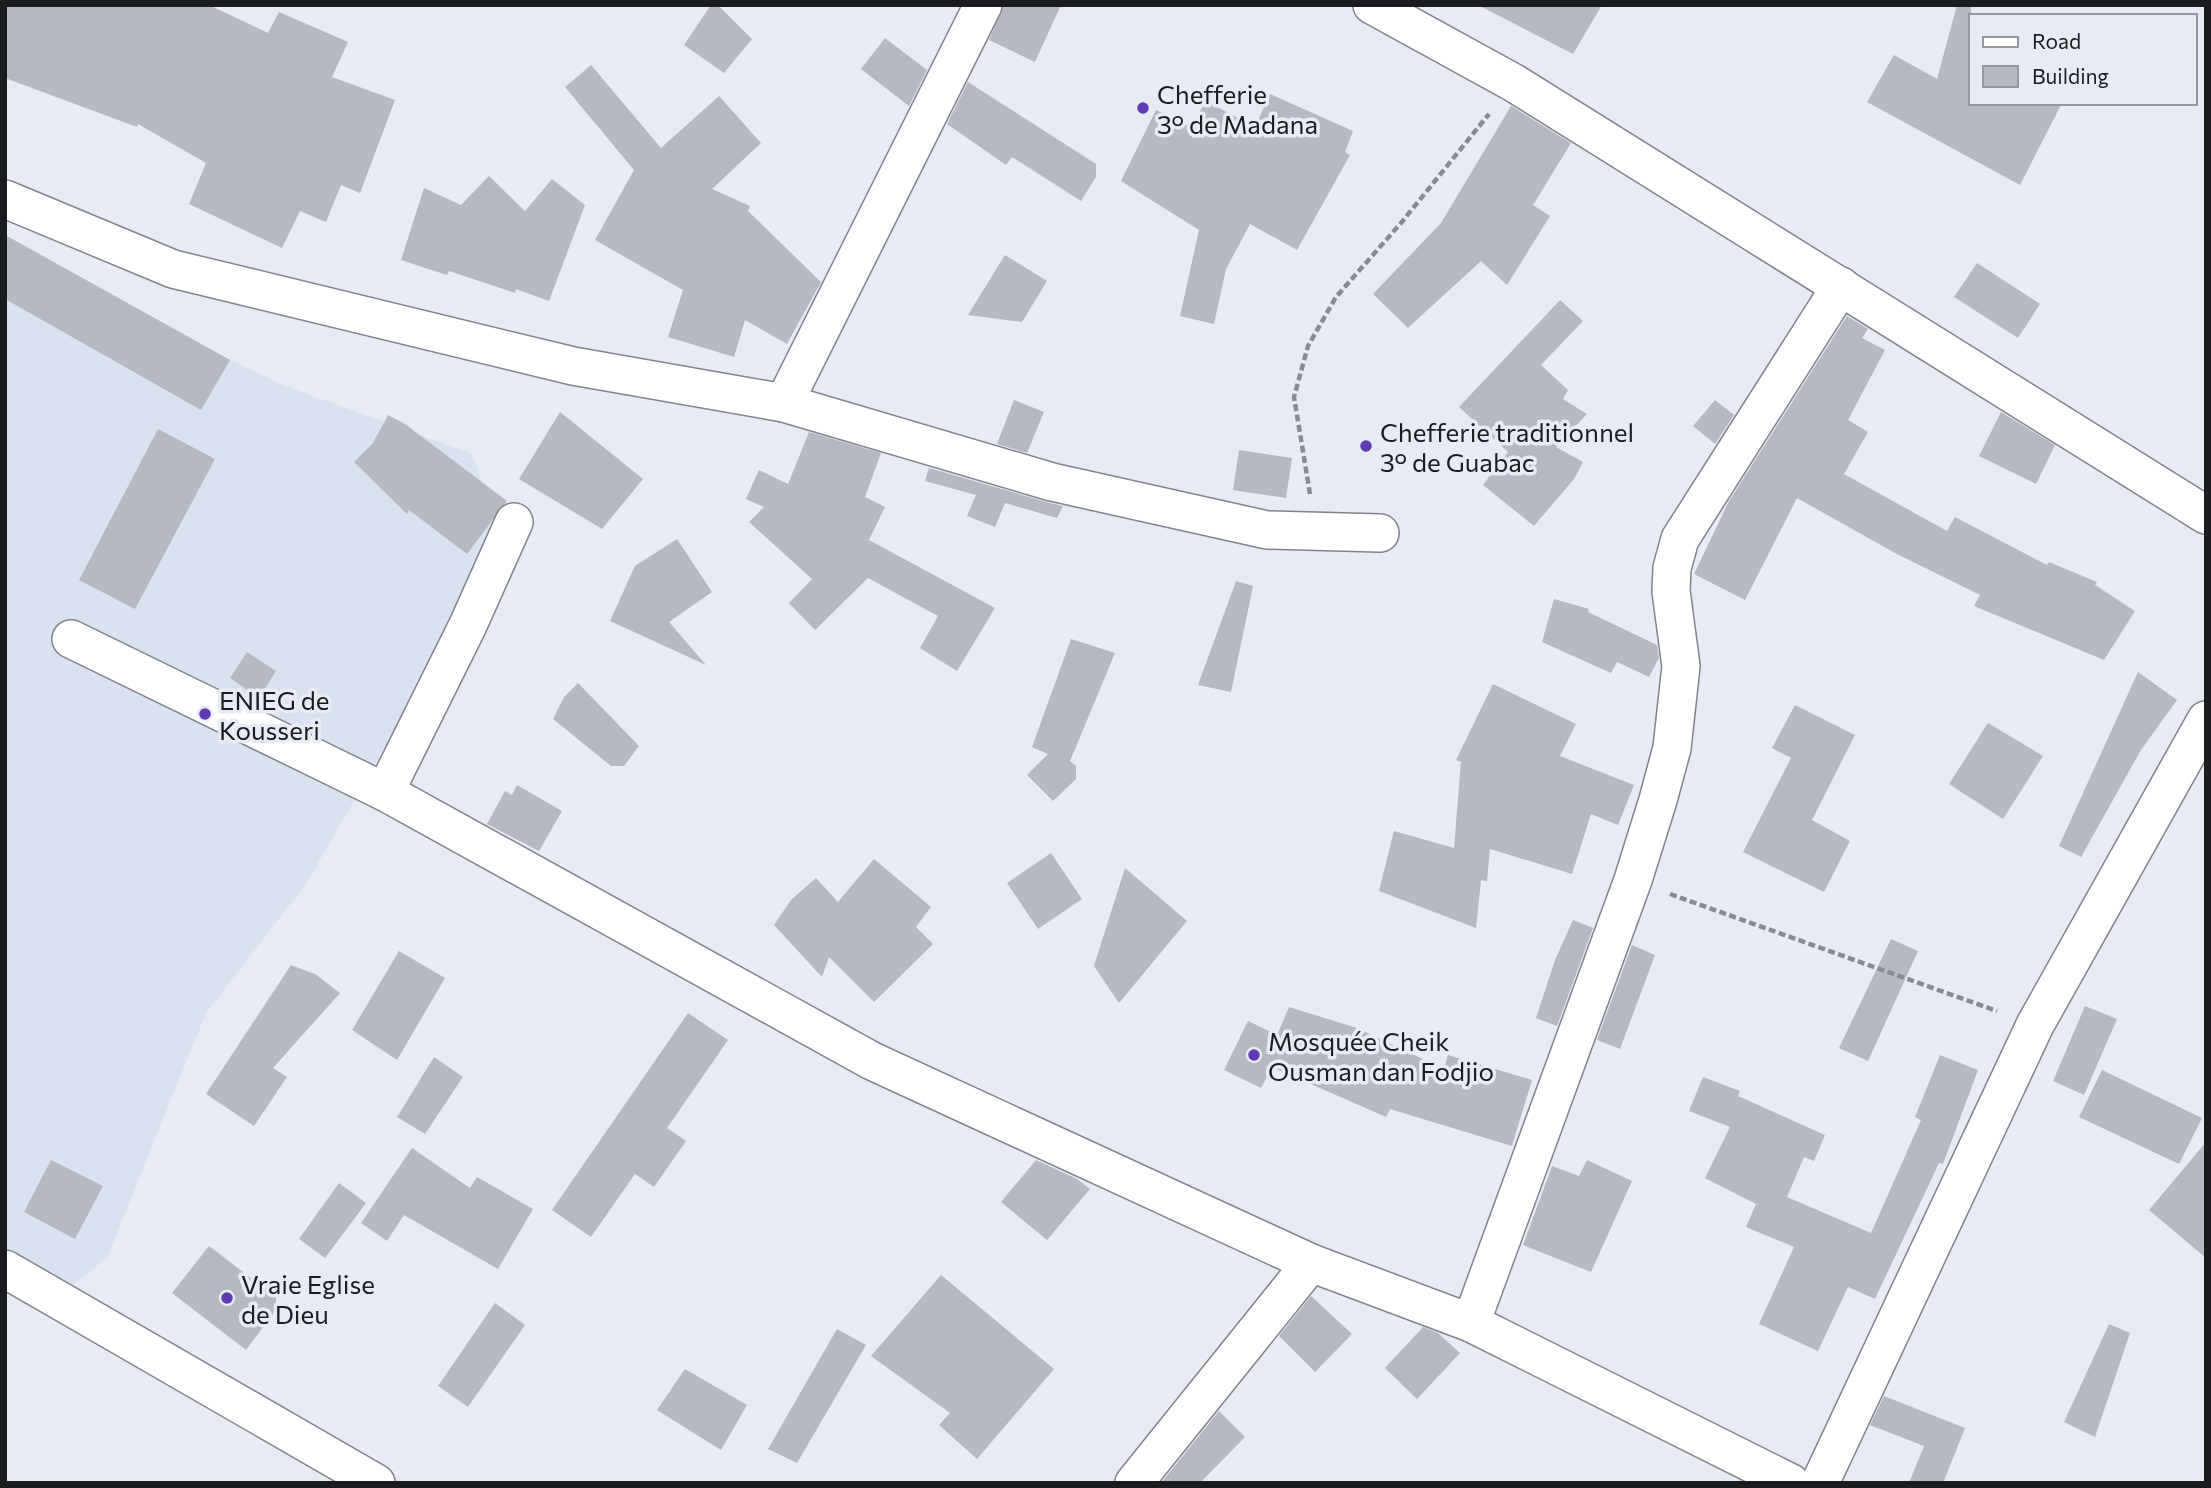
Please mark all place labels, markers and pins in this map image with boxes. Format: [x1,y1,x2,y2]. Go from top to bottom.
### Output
place label: Chefferie 3° de Madana [1157,78,1318,139]
marker: Chefferie 3° de Madana [1135,100,1151,116]
place label: Chefferie traditionnel 3° de Guabac [1380,416,1634,477]
marker: Chefferie traditionnel 3° de Guabac [1358,438,1374,454]
place label: ENIEG de Kousseri [219,684,330,745]
marker: ENIEG de Kousseri [197,706,213,722]
place label: Mosquée Cheik Ousman dan Fodjio [1268,1025,1494,1086]
marker: Mosquée Cheik Ousman dan Fodjio [1246,1047,1262,1063]
place label: Vraie Eglise de Dieu [241,1268,375,1329]
marker: Vraie Eglise de Dieu [219,1290,235,1306]

